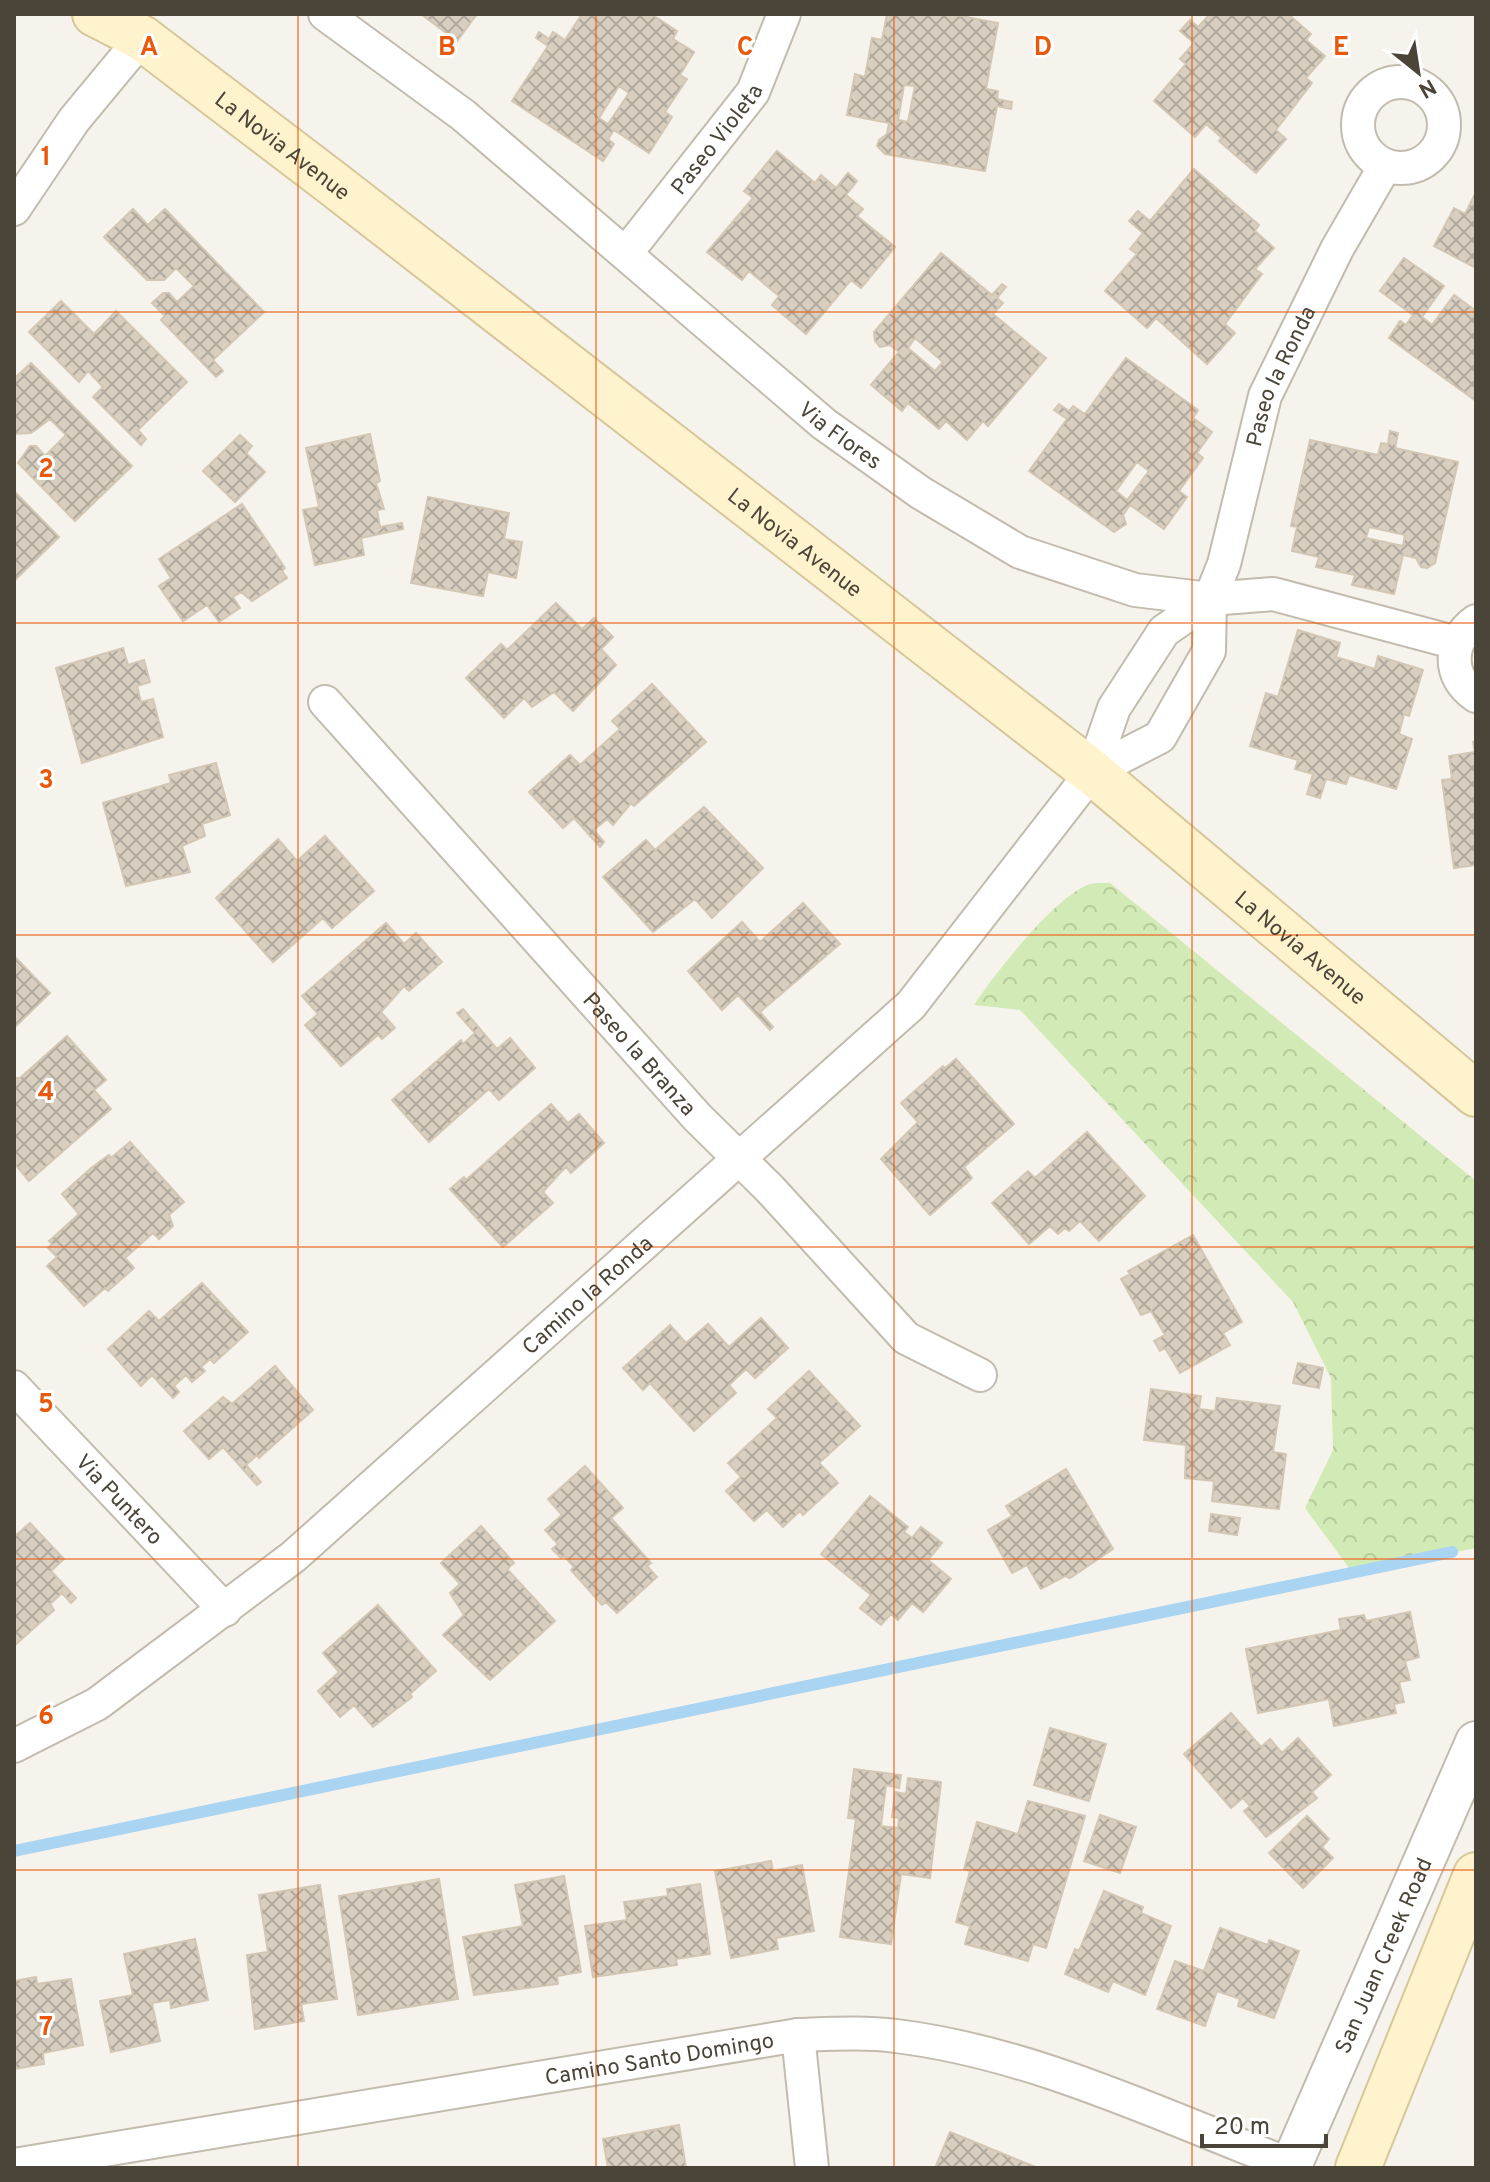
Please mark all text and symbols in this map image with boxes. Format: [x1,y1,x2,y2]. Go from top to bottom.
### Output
text: A [140,32,158,65]
text: B [438,32,456,65]
text: C [737,32,753,65]
text: D [1034,32,1052,65]
text: E [1333,32,1349,65]
north arrow [1378,32,1458,112]
text: N [1413,72,1440,103]
street label: Paseo Violeta [666,81,770,201]
street label: La Novia Avenue [208,87,354,208]
text: 1 [41,142,51,175]
street label: Paseo la Ronda [1242,302,1323,450]
street label: Via Flores [792,397,886,477]
text: 2 [38,454,54,487]
street label: La Novia Avenue [721,483,867,605]
text: 3 [38,765,54,798]
street label: La Novia Avenue [1228,886,1371,1012]
street label: Paseo la Branza [576,988,701,1123]
text: 4 [38,1077,54,1110]
street label: Camino la Ronda [518,1231,659,1362]
text: 5 [38,1389,54,1422]
street label: Via Puntero [69,1449,167,1552]
text: 6 [38,1701,54,1734]
street label: San Juan Creek Road [1331,1854,1440,2058]
text: 7 [39,2012,53,2045]
street label: Camino Santo Domingo [543,2028,776,2093]
scale bar [1202,2098,1326,2148]
text: 20 m [1214,2113,1270,2143]

